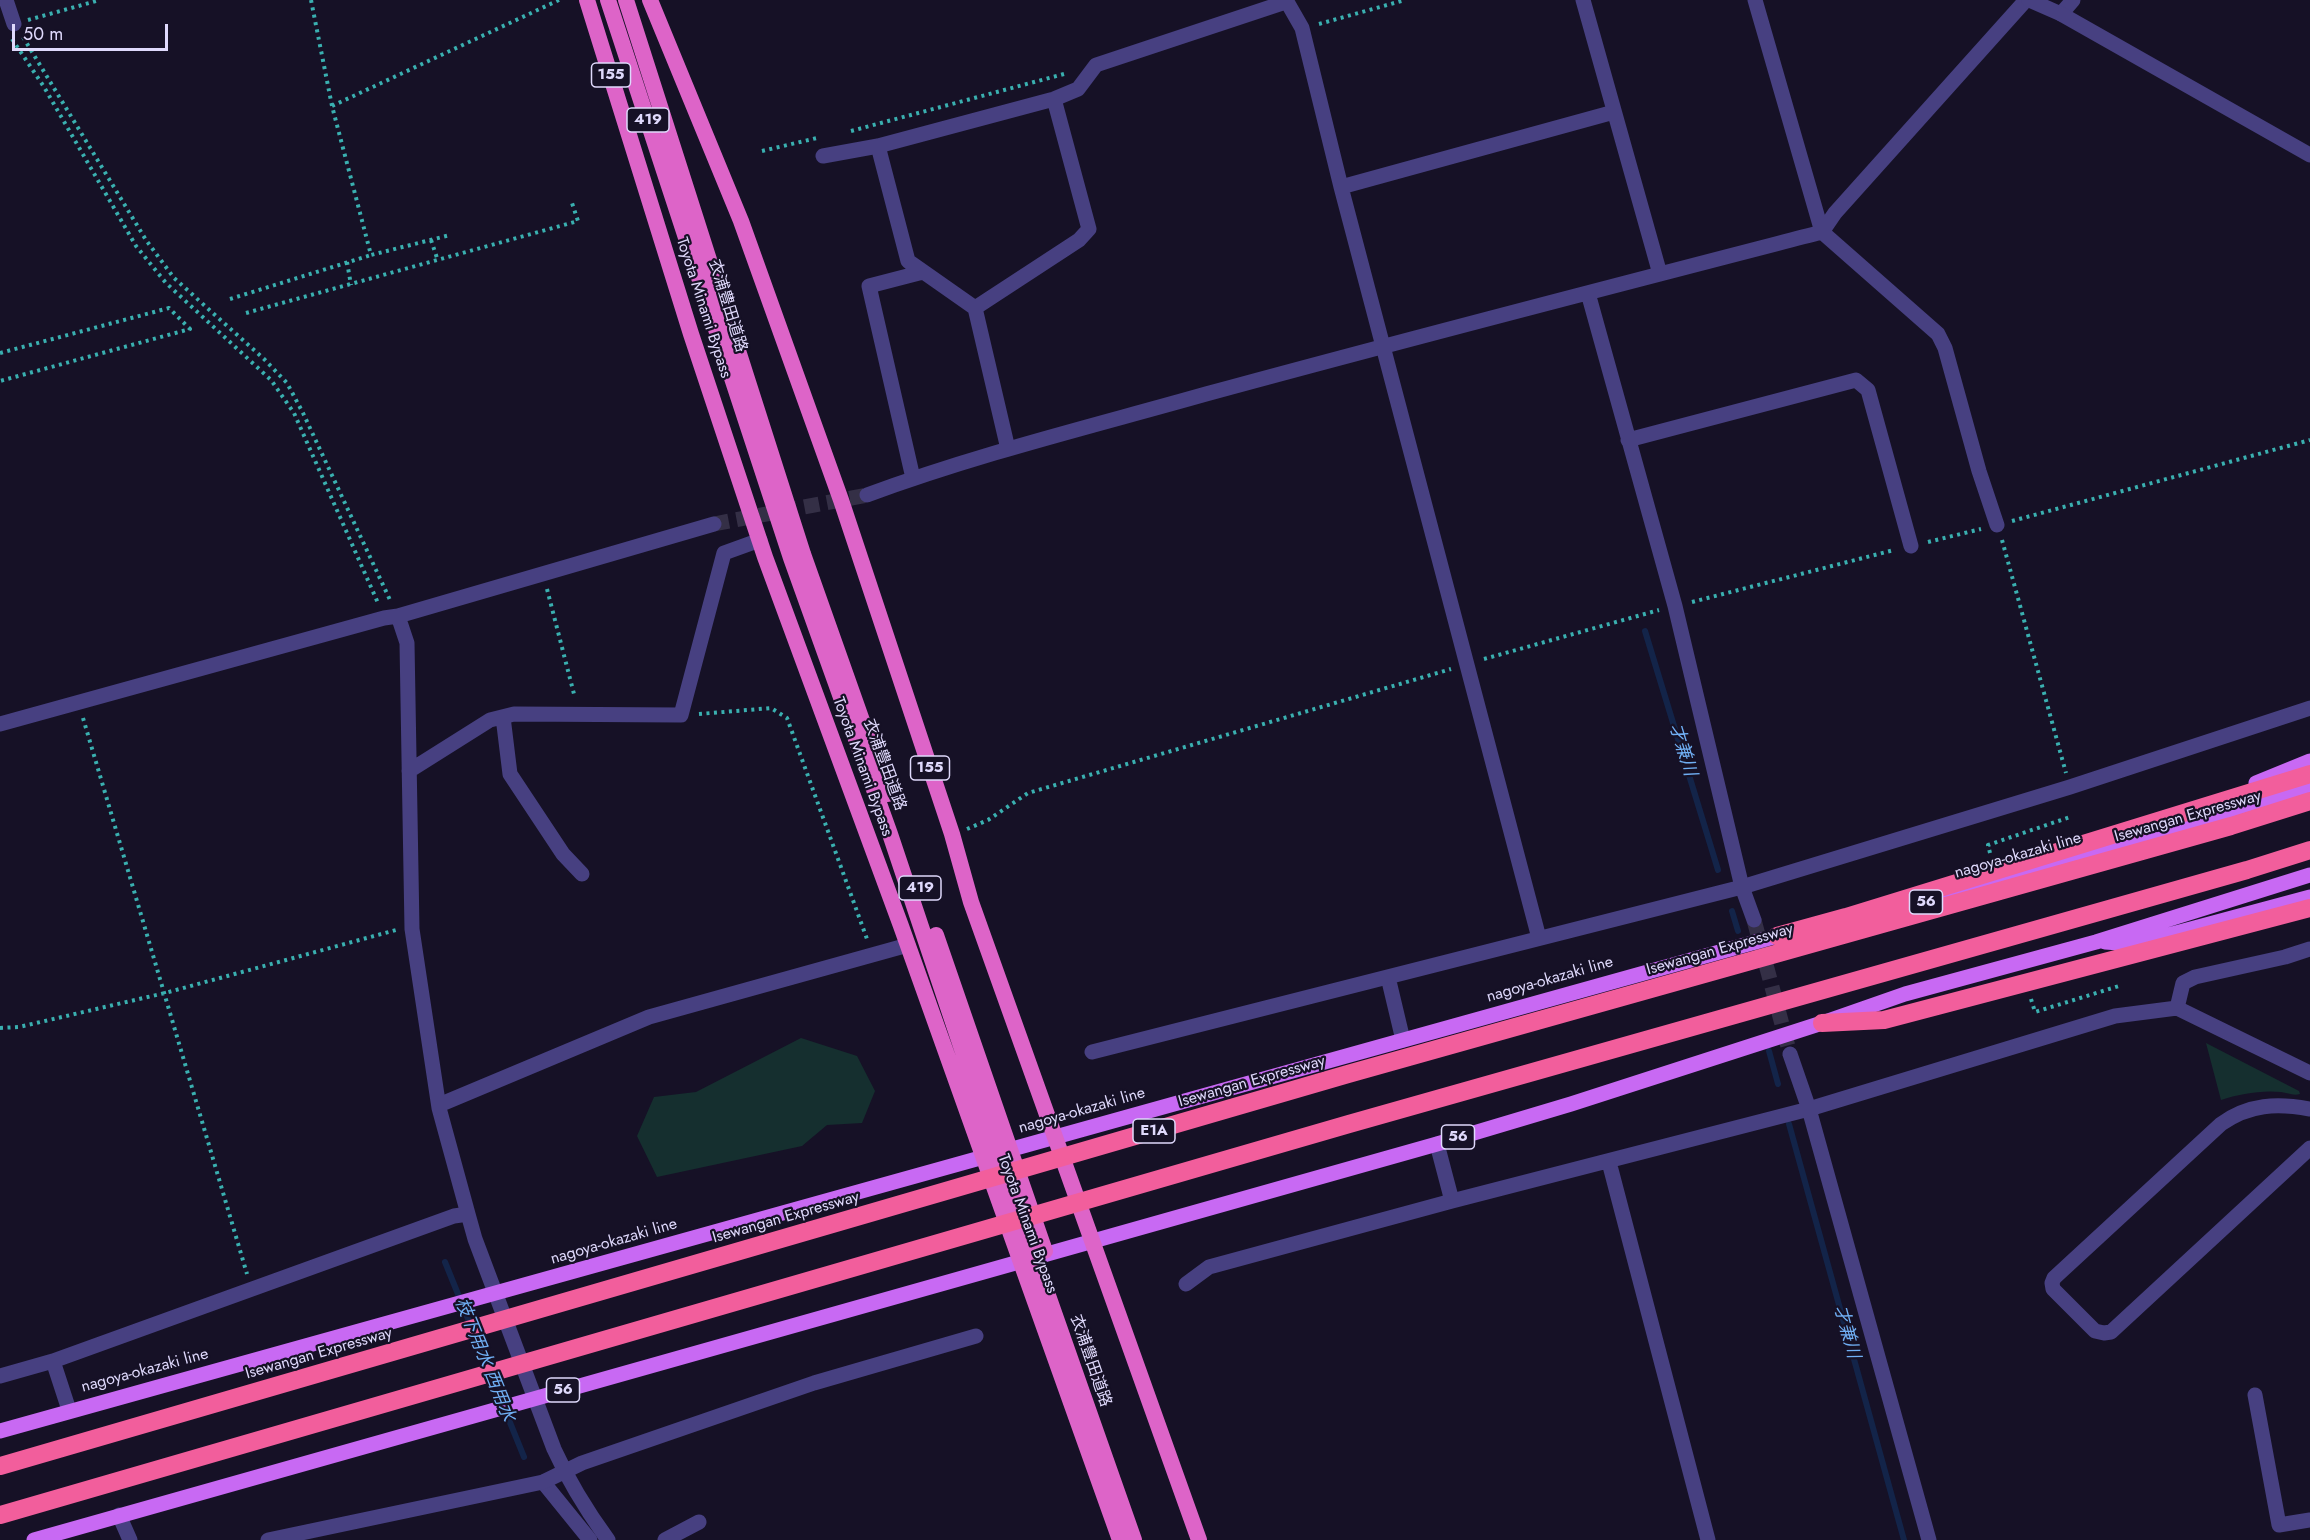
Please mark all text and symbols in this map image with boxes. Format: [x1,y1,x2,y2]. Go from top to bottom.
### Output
scale bar [15,12,171,50]
text: 50 m [23,21,63,47]
road number: 155 [592,63,630,87]
road number: 419 [627,108,669,132]
street label: Toyota Minami Bypass [671,235,735,381]
street label: 衣浦豊田道路 [704,257,750,355]
street label: Toyota Minami Bypass [828,695,896,839]
street label: 衣浦豊田道路 [859,717,909,813]
water label: 才兼川 [1664,721,1700,779]
road number: 155 [910,756,950,780]
street label: Isewangan Expressway [2112,787,2264,847]
street label: nagoya-okazaki line [1952,829,2084,883]
road number: 419 [899,876,941,900]
road number: 56 [1910,890,1942,914]
street label: Isewangan Expressway [1644,920,1796,980]
street label: nagoya-okazaki line [1484,953,1616,1007]
street label: Isewangan Expressway [1176,1052,1328,1112]
street label: nagoya-okazaki line [1016,1084,1148,1138]
road number: E1A [1133,1119,1175,1143]
road number: 56 [1442,1125,1474,1149]
street label: Toyota Minami Bypass [993,1152,1061,1296]
street label: Isewangan Expressway [710,1188,862,1248]
street label: nagoya-okazaki line [548,1215,680,1269]
water label: 枝下用水 西用水 [449,1295,519,1425]
water label: 才兼川 [1829,1303,1863,1361]
street label: 衣浦豊田道路 [1065,1312,1115,1410]
street label: Isewangan Expressway [243,1324,395,1384]
street label: nagoya-okazaki line [79,1345,211,1397]
road number: 56 [546,1378,580,1402]

